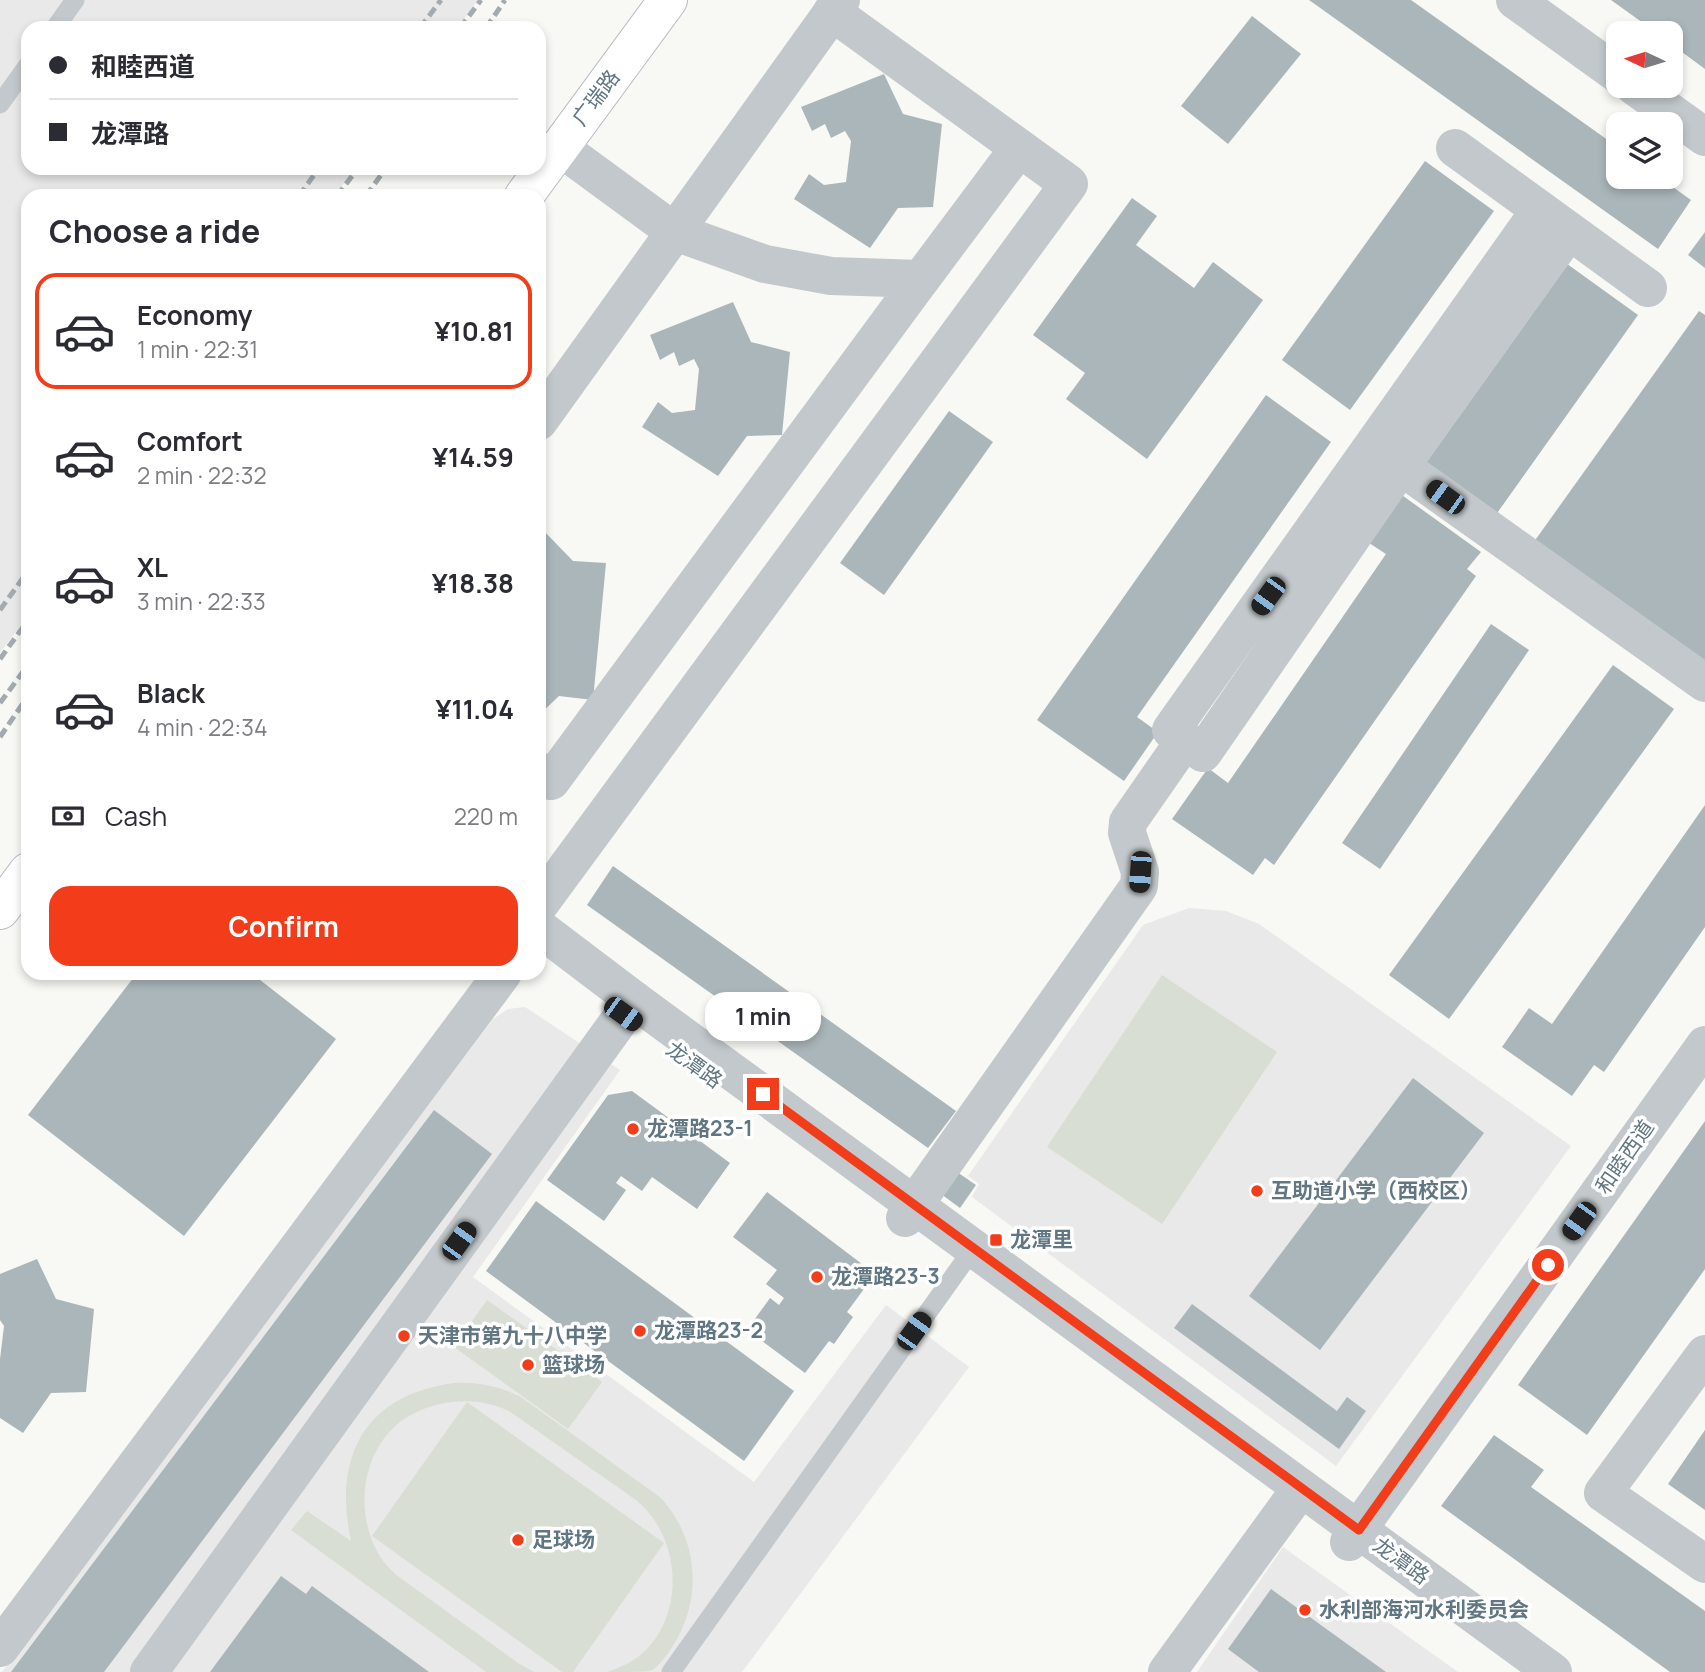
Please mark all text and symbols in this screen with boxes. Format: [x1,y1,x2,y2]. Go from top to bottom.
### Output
north arrow [1606,21,1684,98]
map controls [1606,21,1683,189]
text: 和睦西道 [91,48,195,84]
street label: 广瑞路 [565,64,625,131]
button: layers [1606,112,1683,189]
text: 龙潭路 [91,115,169,151]
text: Choose a ride [49,209,260,253]
text: Economy [137,297,252,333]
icon: car [53,300,116,363]
text: ¥10.81 [434,313,514,349]
text: 1 min · 22:31 [137,333,258,365]
text: Comfort [137,423,243,459]
icon: car [53,426,116,489]
text: ¥14.59 [432,439,514,475]
text: 2 min · 22:32 [137,459,267,491]
car [1422,476,1469,518]
text: XL [137,549,168,585]
icon: car [53,552,116,615]
text: ¥18.38 [432,565,514,601]
car [1248,573,1289,619]
text: 3 min · 22:33 [137,585,266,617]
text: Black [137,675,205,711]
icon: car [53,678,116,741]
text: ¥11.04 [436,691,514,727]
text: 4 min · 22:34 [137,711,267,743]
icon: cash [49,797,87,835]
text: Cash [105,798,167,834]
text: 220 m [454,800,518,832]
car [1129,850,1152,894]
button: Confirm [49,886,518,966]
callout: 1 min [705,992,821,1042]
car [600,993,647,1035]
text: 1 min [735,1000,791,1032]
street label: 龙潭路 [661,1034,728,1094]
route end [747,1078,779,1110]
place label: 龙潭路23-1 [647,1114,753,1142]
street label: 和睦西道 [1589,1114,1660,1199]
marker: 龙潭路23-1 [625,1121,641,1137]
place label: 互助道小学（西校区） [1271,1176,1481,1204]
marker: 互助道小学（西校区） [1249,1183,1265,1199]
car [1559,1198,1600,1244]
car [439,1218,480,1264]
place label: 龙潭里 [1010,1225,1073,1253]
marker: 龙潭里 [988,1232,1004,1248]
route start [1532,1249,1564,1281]
place label: 龙潭路23-3 [831,1262,940,1290]
marker: 龙潭路23-3 [809,1269,825,1285]
car [894,1308,935,1354]
place label: 龙潭路23-2 [654,1316,763,1344]
place label: 天津市第九十八中学 [418,1321,607,1349]
marker: 龙潭路23-2 [632,1323,648,1339]
marker: 天津市第九十八中学 [396,1328,412,1344]
place label: 篮球场 [542,1350,605,1378]
marker: 篮球场 [520,1357,536,1373]
place label: 足球场 [532,1525,595,1553]
street label: 龙潭路 [1368,1530,1435,1590]
marker: 足球场 [510,1532,526,1548]
place label: 水利部海河水利委员会 [1319,1595,1529,1623]
marker: 水利部海河水利委员会 [1297,1602,1313,1618]

